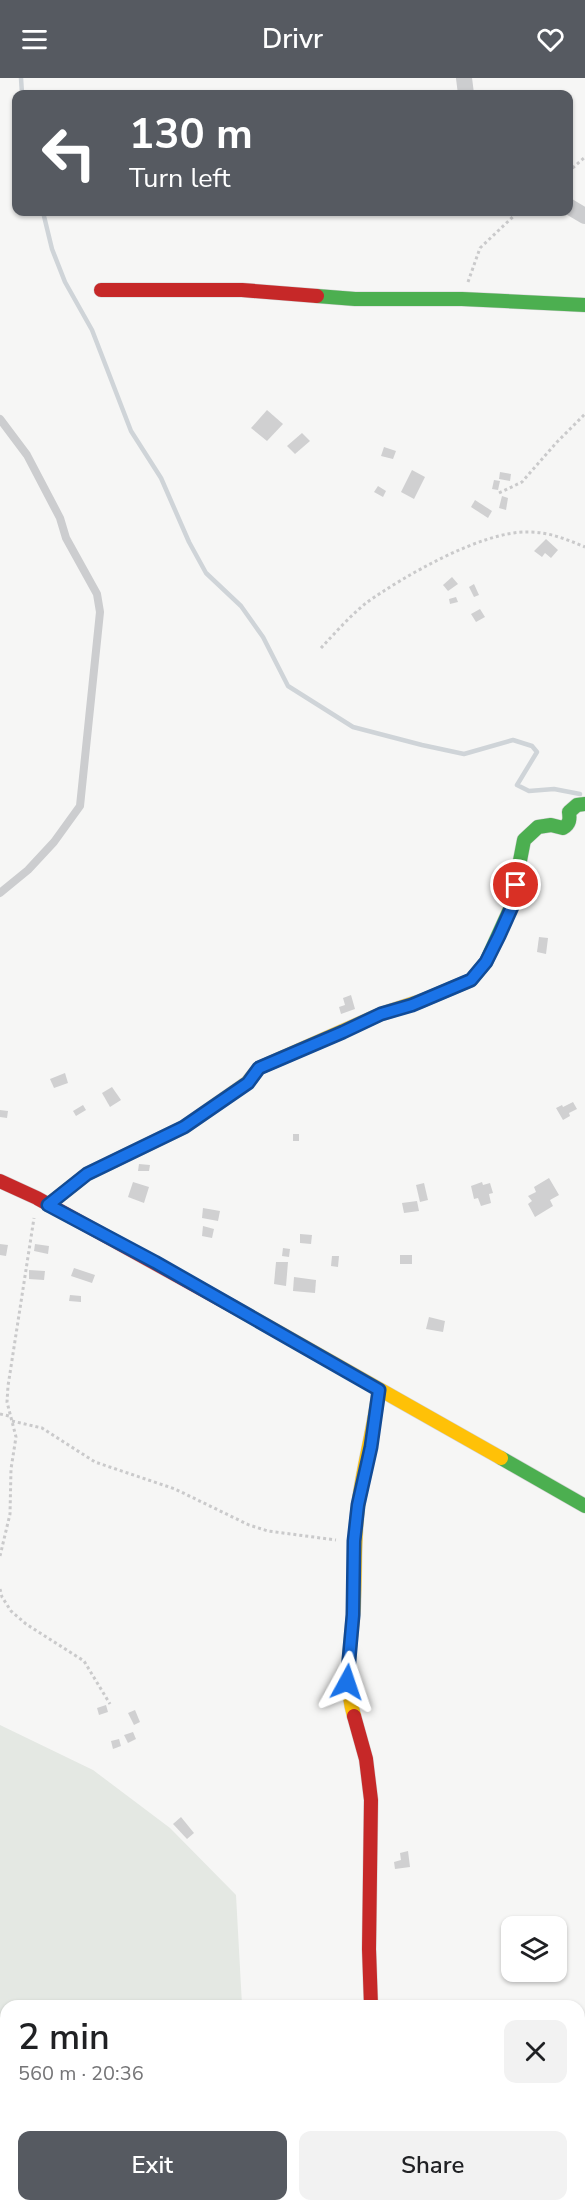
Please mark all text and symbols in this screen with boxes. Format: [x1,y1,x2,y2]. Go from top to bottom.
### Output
text: Drivr [262,21,323,58]
icon: menu [18,23,51,56]
icon: heart [534,23,567,56]
text: 130 m [129,106,253,163]
icon: left [30,114,108,192]
text: Turn left [129,160,230,197]
pin [490,859,541,910]
icon: arrive [499,868,532,901]
position arrow [315,1650,379,1714]
map controls [501,1916,567,1982]
button: layers [501,1916,567,1982]
text: 2 min [18,2013,110,2062]
button: close [504,2020,567,2083]
text: 560 m · 20:36 [18,2060,144,2087]
button: Exit [18,2131,287,2200]
button: Share [299,2131,567,2200]

